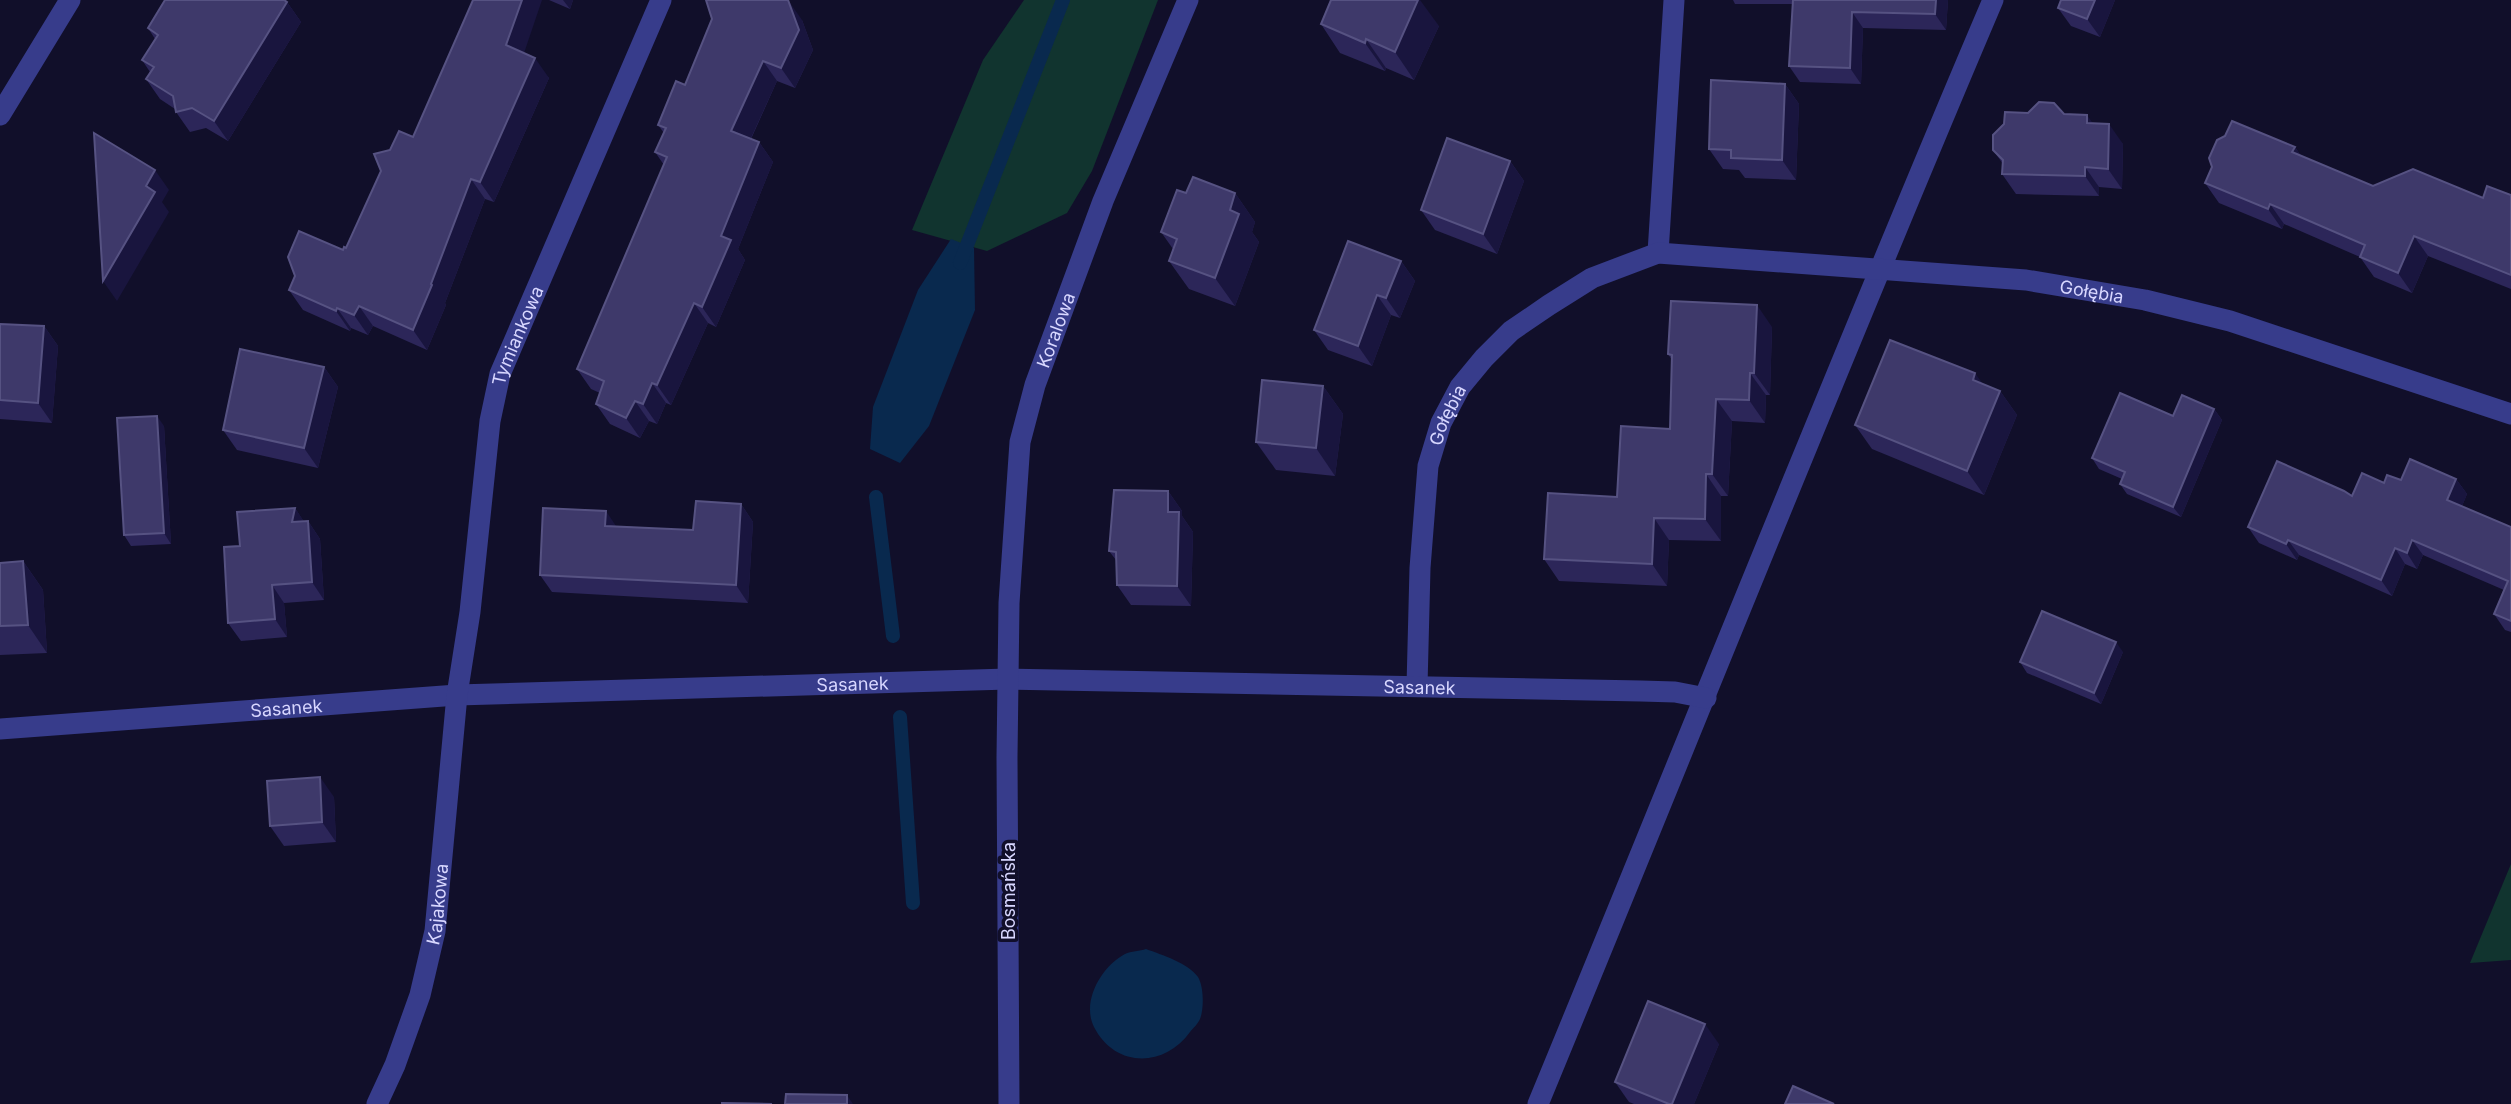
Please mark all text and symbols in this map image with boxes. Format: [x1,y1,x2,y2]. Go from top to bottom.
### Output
street label: Gołębia [2058,275,2125,307]
street label: Tymiankowa [487,283,547,387]
street label: Koralowa [1032,289,1079,371]
street label: Gołębia [1424,381,1470,448]
street label: Sasanek [816,672,889,695]
street label: Sasanek [1383,676,1456,698]
street label: Sasanek [249,695,323,721]
street label: Bosmańska [998,842,1019,940]
street label: Kajakowa [422,863,452,947]

